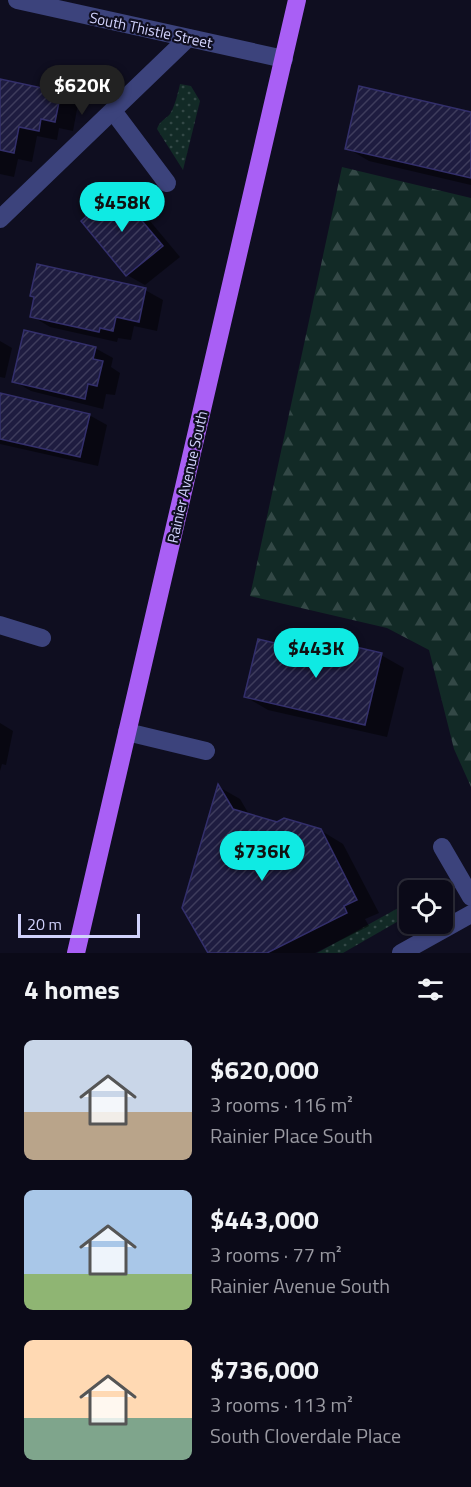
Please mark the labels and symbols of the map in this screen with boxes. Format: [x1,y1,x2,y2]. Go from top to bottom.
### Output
street label: South Thistle Street [87,6,215,54]
pin: $620K [40,65,124,116]
pin: $458K [80,182,164,233]
street label: Rainier Avenue South [161,409,213,545]
pin: $443K [274,628,358,679]
pin: $736K [220,831,304,882]
scale bar [18,911,140,938]

